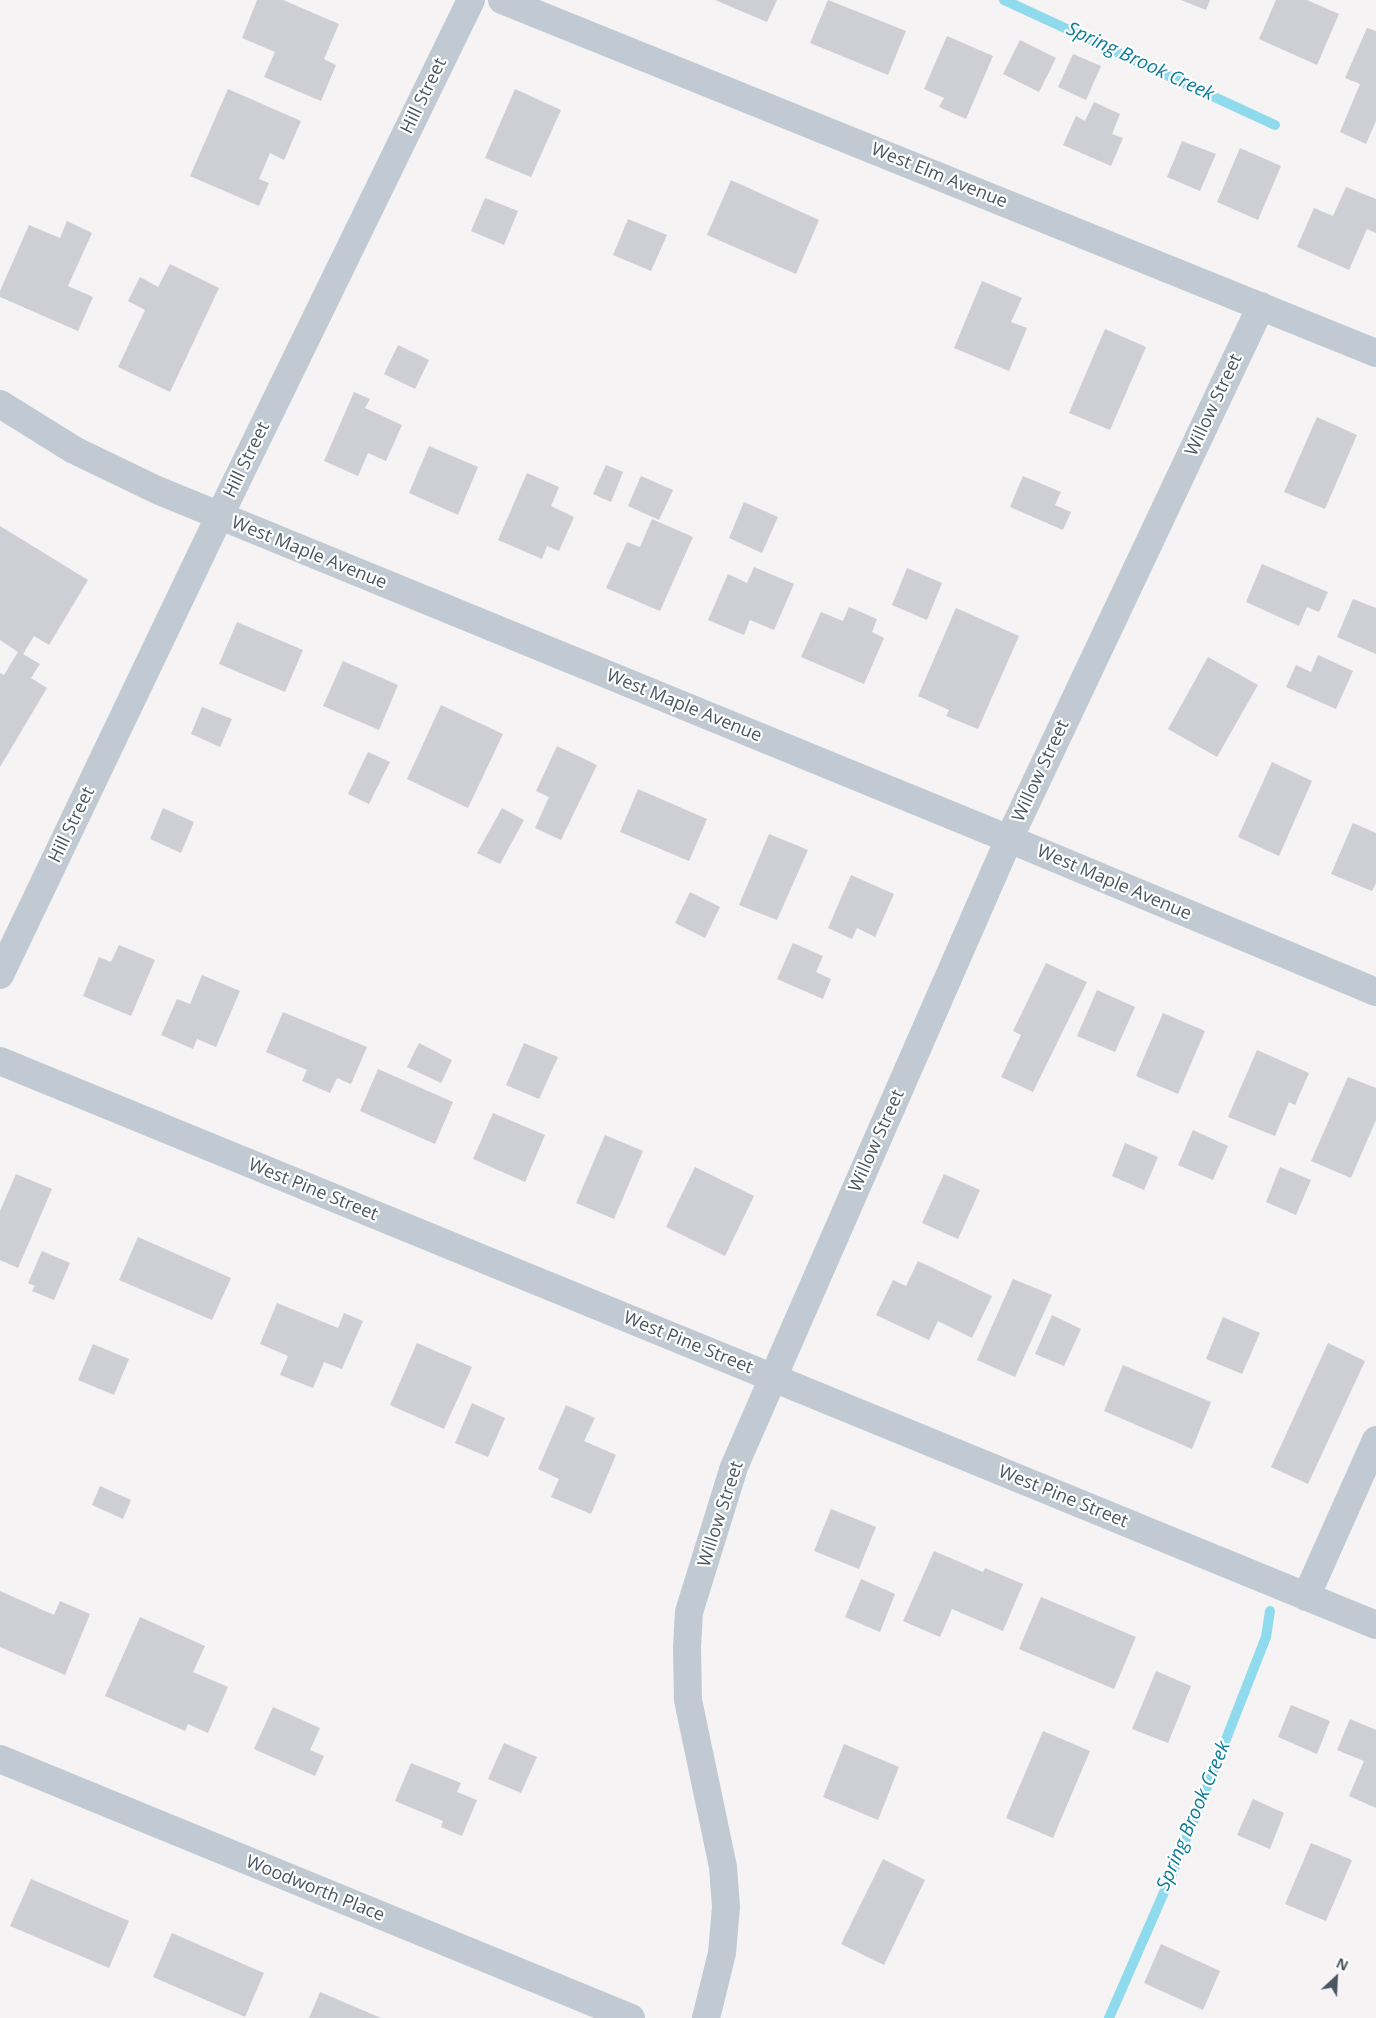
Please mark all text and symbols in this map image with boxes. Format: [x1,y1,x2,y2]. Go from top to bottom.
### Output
water label: Spring Brook Creek [1063,18,1217,106]
street label: Hill Street [396,54,452,138]
street label: West Elm Avenue [868,139,1010,213]
street label: Willow Street [1181,351,1247,459]
street label: Hill Street [219,418,275,502]
street label: West Maple Avenue [228,512,390,594]
street label: West Maple Avenue [603,665,765,747]
street label: Willow Street [1008,717,1074,825]
street label: Hill Street [44,783,100,867]
street label: West Maple Avenue [1034,841,1194,925]
street label: Willow Street [845,1086,909,1196]
street label: West Pine Street [245,1154,381,1226]
street label: West Pine Street [620,1307,756,1379]
street label: Willow Street [694,1458,748,1570]
street label: West Pine Street [995,1461,1131,1533]
water label: Spring Brook Creek [1152,1738,1236,1894]
street label: Woodworth Place [243,1851,387,1927]
north arrow [1311,1953,1361,2003]
text: N [1333,1953,1352,1975]

